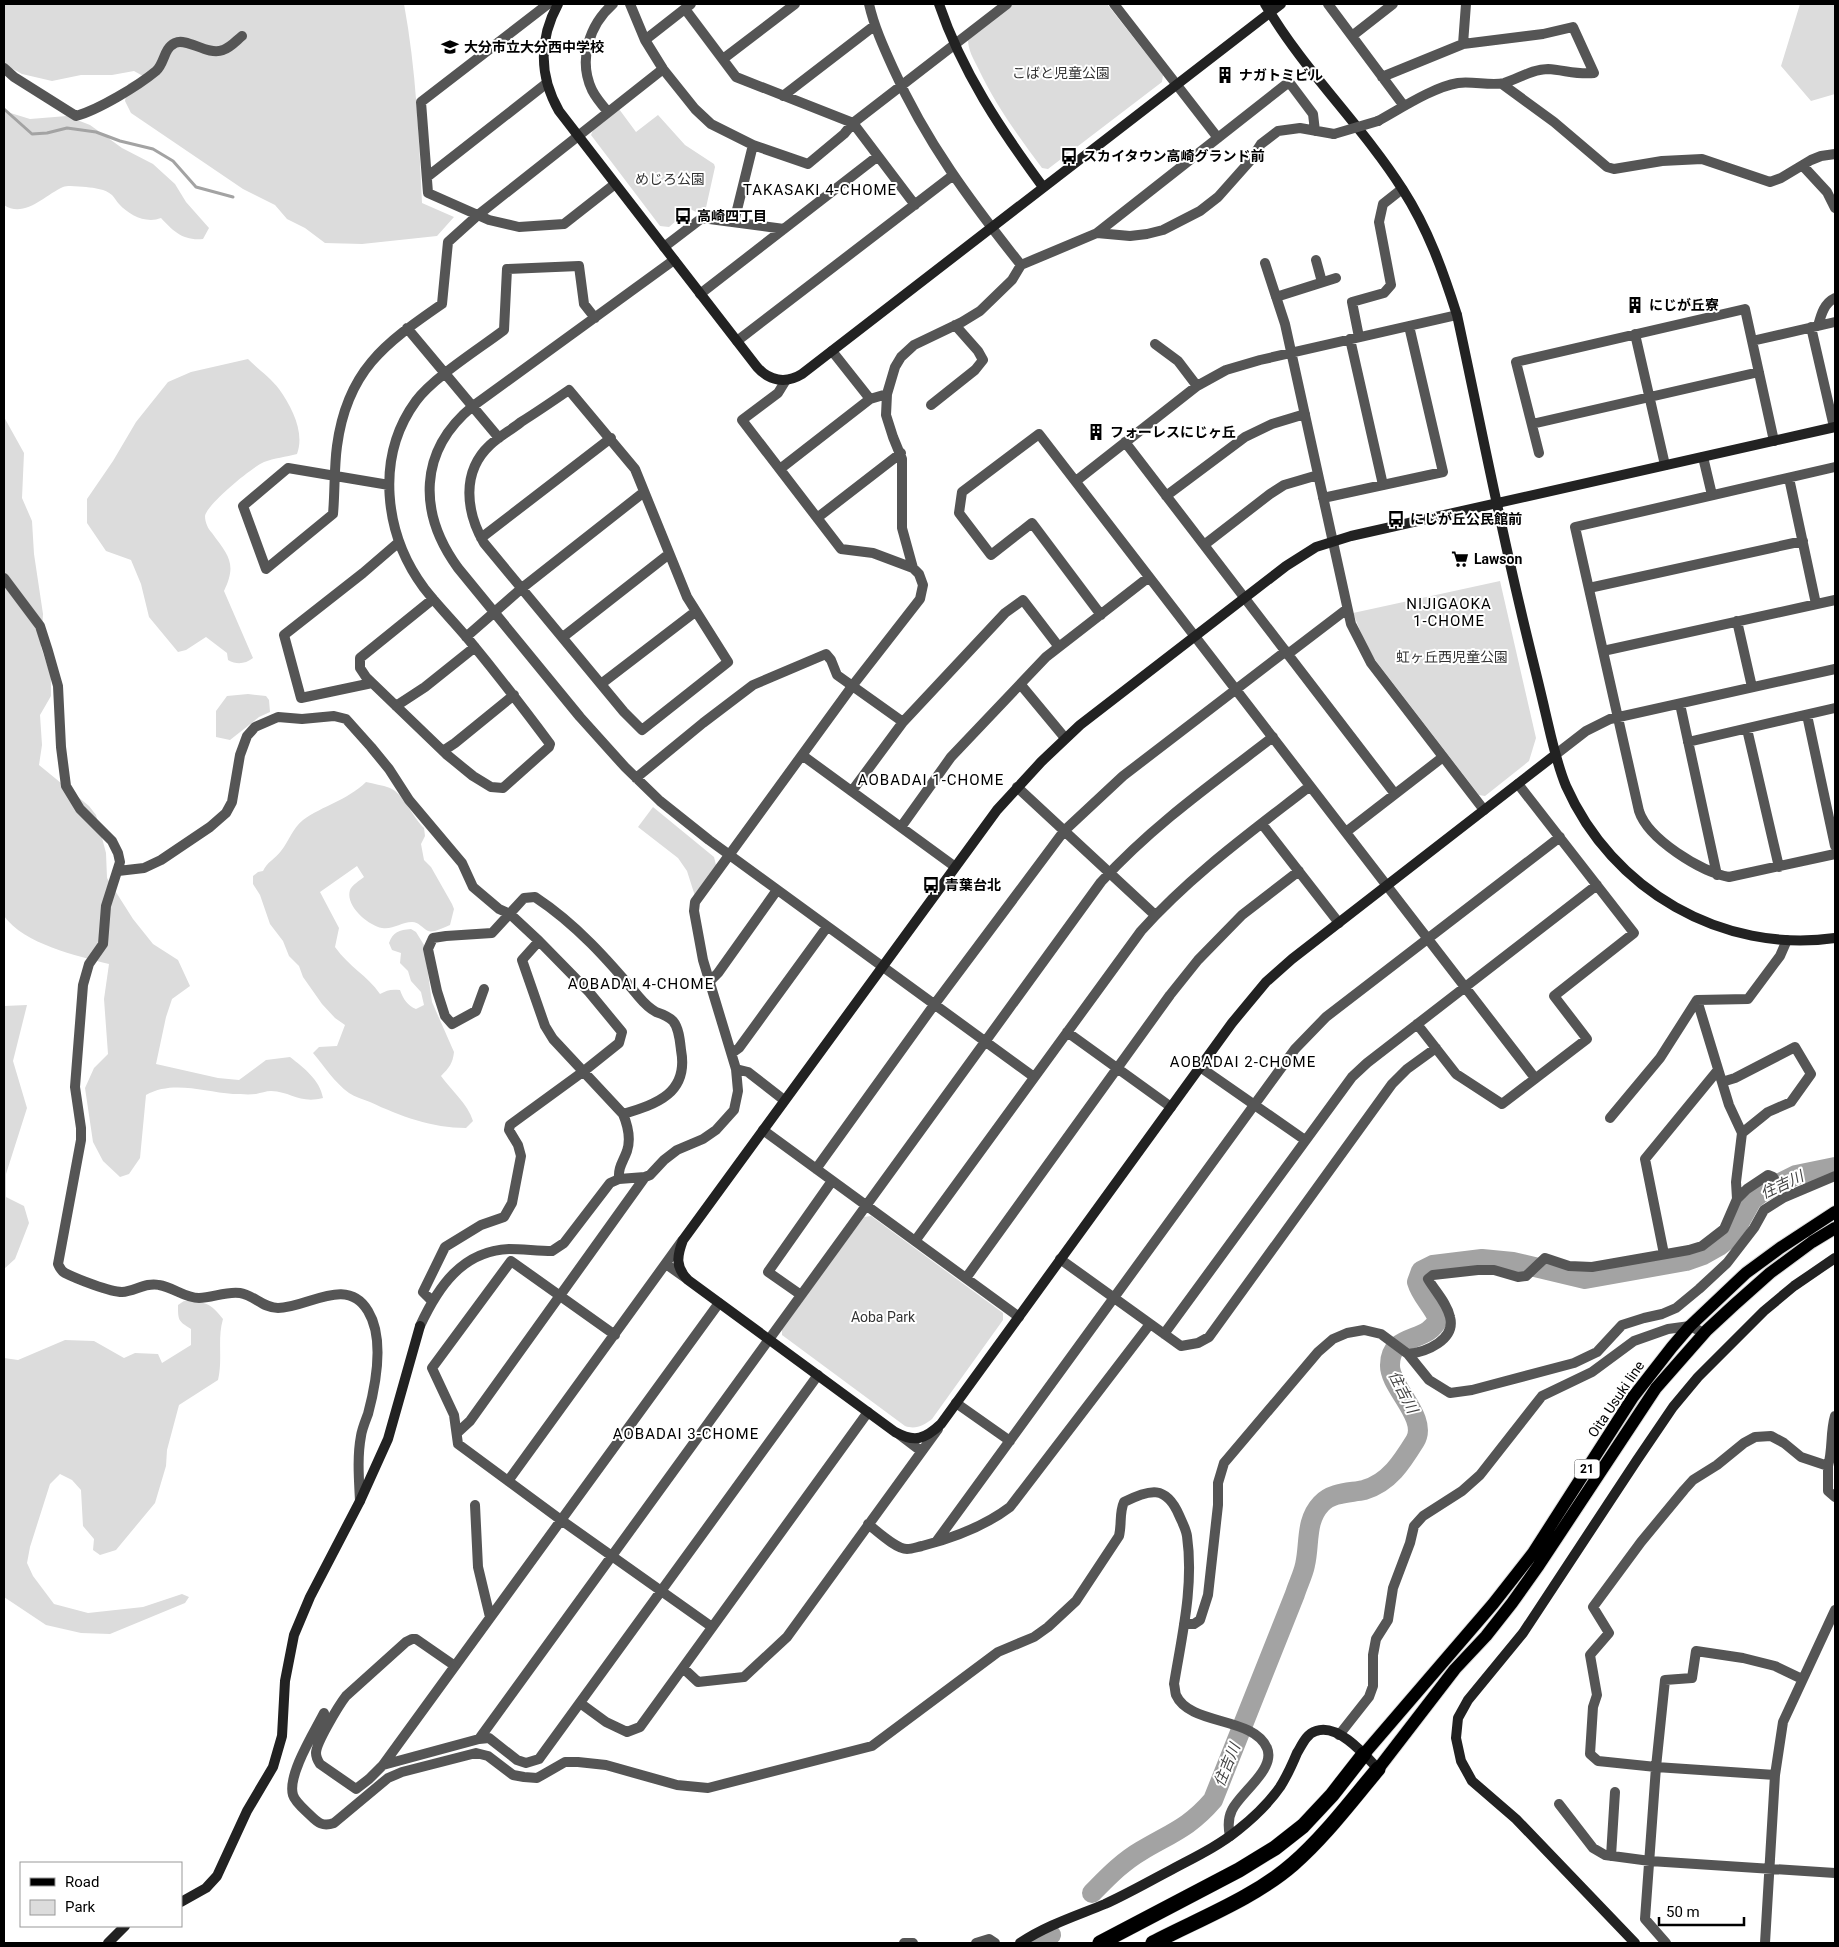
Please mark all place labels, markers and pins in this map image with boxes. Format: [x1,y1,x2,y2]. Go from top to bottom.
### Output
school or university icon: 大分市立大分西中学校 [440,37,460,57]
place label: 大分市立大分西中学校 [464,39,604,55]
building icon: ナガトミビル [1215,65,1235,85]
place label: ナガトミビル [1239,67,1323,83]
bus stop icon: スカイタウン高崎グランド前 [1059,146,1079,166]
place label: スカイタウン高崎グランド前 [1083,148,1264,164]
bus stop icon: 高崎四丁目 [673,206,693,226]
place label: 高崎四丁目 [697,208,767,224]
building icon: にじが丘寮 [1625,295,1645,315]
place label: にじが丘寮 [1649,297,1719,313]
building icon: フォーレスにじヶ丘 [1086,422,1106,442]
place label: フォーレスにじヶ丘 [1110,424,1236,440]
bus stop icon: にじが丘公民館前 [1386,509,1406,529]
place label: にじが丘公民館前 [1410,511,1522,527]
supermarket icon: Lawson [1450,549,1470,569]
place label: Lawson [1474,551,1522,567]
bus stop icon: 青葉台北 [921,875,941,895]
place label: 青葉台北 [945,877,1001,893]

